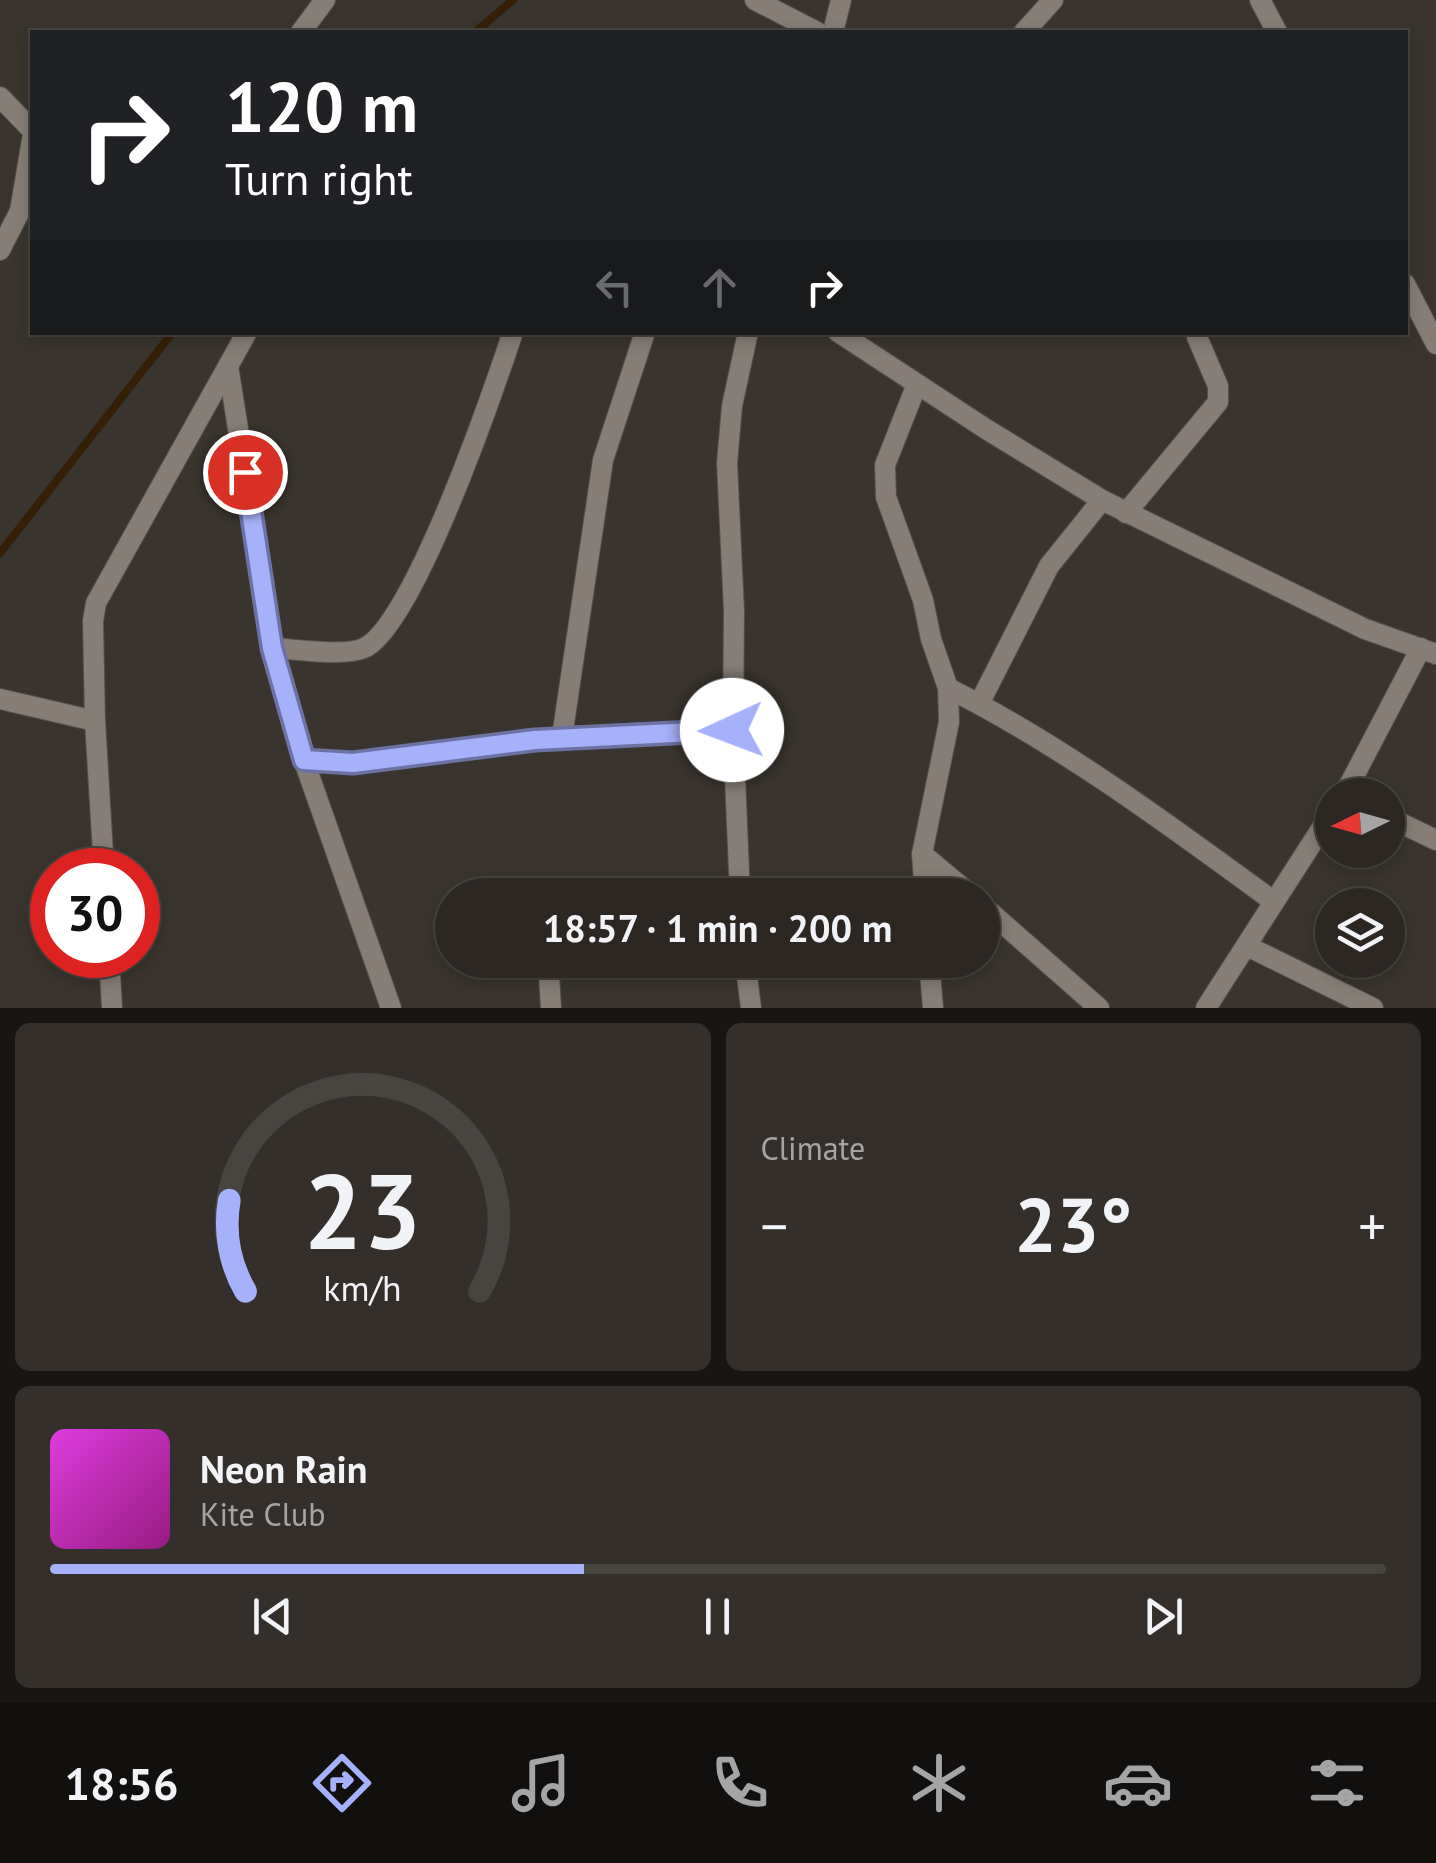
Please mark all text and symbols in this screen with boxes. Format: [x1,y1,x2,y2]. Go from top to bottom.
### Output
text: 120 m [225,61,418,151]
icon: right [60,70,190,200]
text: Turn right [225,149,413,207]
icon: left [587,260,642,315]
icon: ahead [692,260,747,315]
icon: right [797,260,852,315]
pin [203,430,288,515]
icon: arrive [218,445,273,500]
position arrow [680,678,784,782]
north arrow [1315,778,1405,868]
map controls [1315,778,1405,978]
speed limit sign: 30 [30,848,160,978]
button: layers [1315,888,1405,978]
text: 18:57 · 1 min · 200 m [543,903,892,952]
text: Climate [761,1127,865,1169]
text: 23 [304,1143,422,1278]
text: 23° [1014,1176,1132,1273]
text: − [761,1190,788,1261]
text: + [1358,1190,1386,1261]
text: km/h [324,1265,402,1311]
text: Neon Rain [200,1444,367,1493]
text: Kite Club [200,1493,326,1535]
icon: previous [245,1589,300,1644]
icon: pause [690,1589,745,1644]
icon: next [1136,1589,1191,1644]
icon: directions [307,1748,377,1818]
icon: music [506,1748,576,1818]
icon: phone [705,1748,775,1818]
icon: climate [904,1748,974,1818]
icon: car [1103,1748,1173,1818]
icon: filters [1302,1748,1372,1818]
text: 18:56 [64,1754,179,1812]

